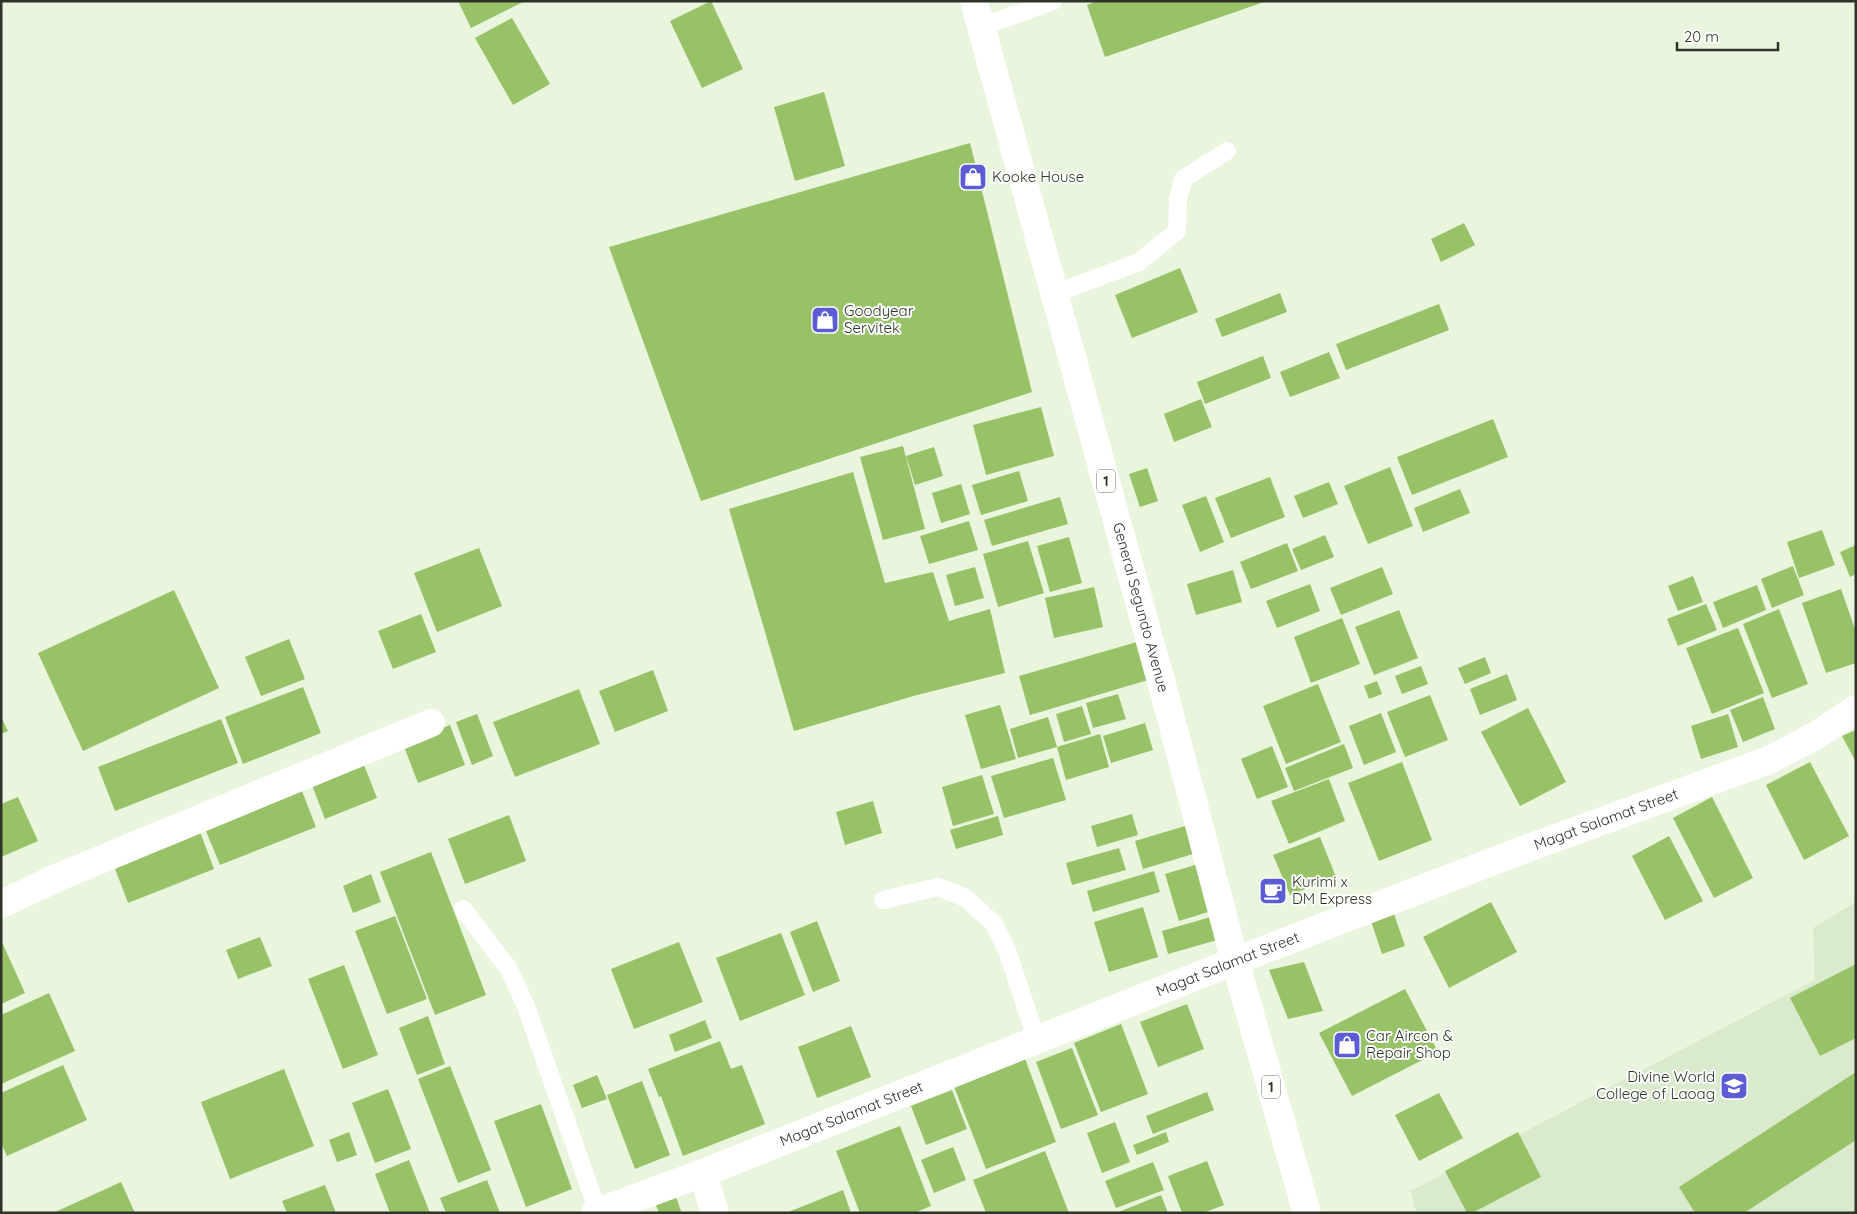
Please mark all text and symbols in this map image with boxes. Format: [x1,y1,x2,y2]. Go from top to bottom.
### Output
scale bar [1677,20,1778,52]
text: 20 m [1684,27,1719,46]
shop icon: Kooke House [958,162,988,192]
place label: Kooke House [992,167,1084,186]
place label: Goodyear Servitek [844,301,914,337]
shop icon: Goodyear Servitek [810,305,840,335]
road number: 1 [1097,470,1115,492]
street label: General Segundo Avenue [1109,520,1174,694]
street label: Magat Salamat Street [1531,784,1681,854]
place label: Kurimi x DM Express [1292,872,1372,908]
cafe icon: Kurimi x DM Express [1258,876,1288,906]
street label: Magat Salamat Street [1153,927,1302,1000]
place label: Car Aircon & Repair Shop [1366,1026,1453,1062]
shop icon: Car Aircon & Repair Shop [1332,1030,1362,1060]
place label: Divine World College of Laoag [1596,1067,1715,1103]
school or university icon: Divine World College of Laoag [1719,1071,1749,1101]
street label: Magat Salamat Street [777,1076,926,1150]
road number: 1 [1262,1076,1280,1098]

